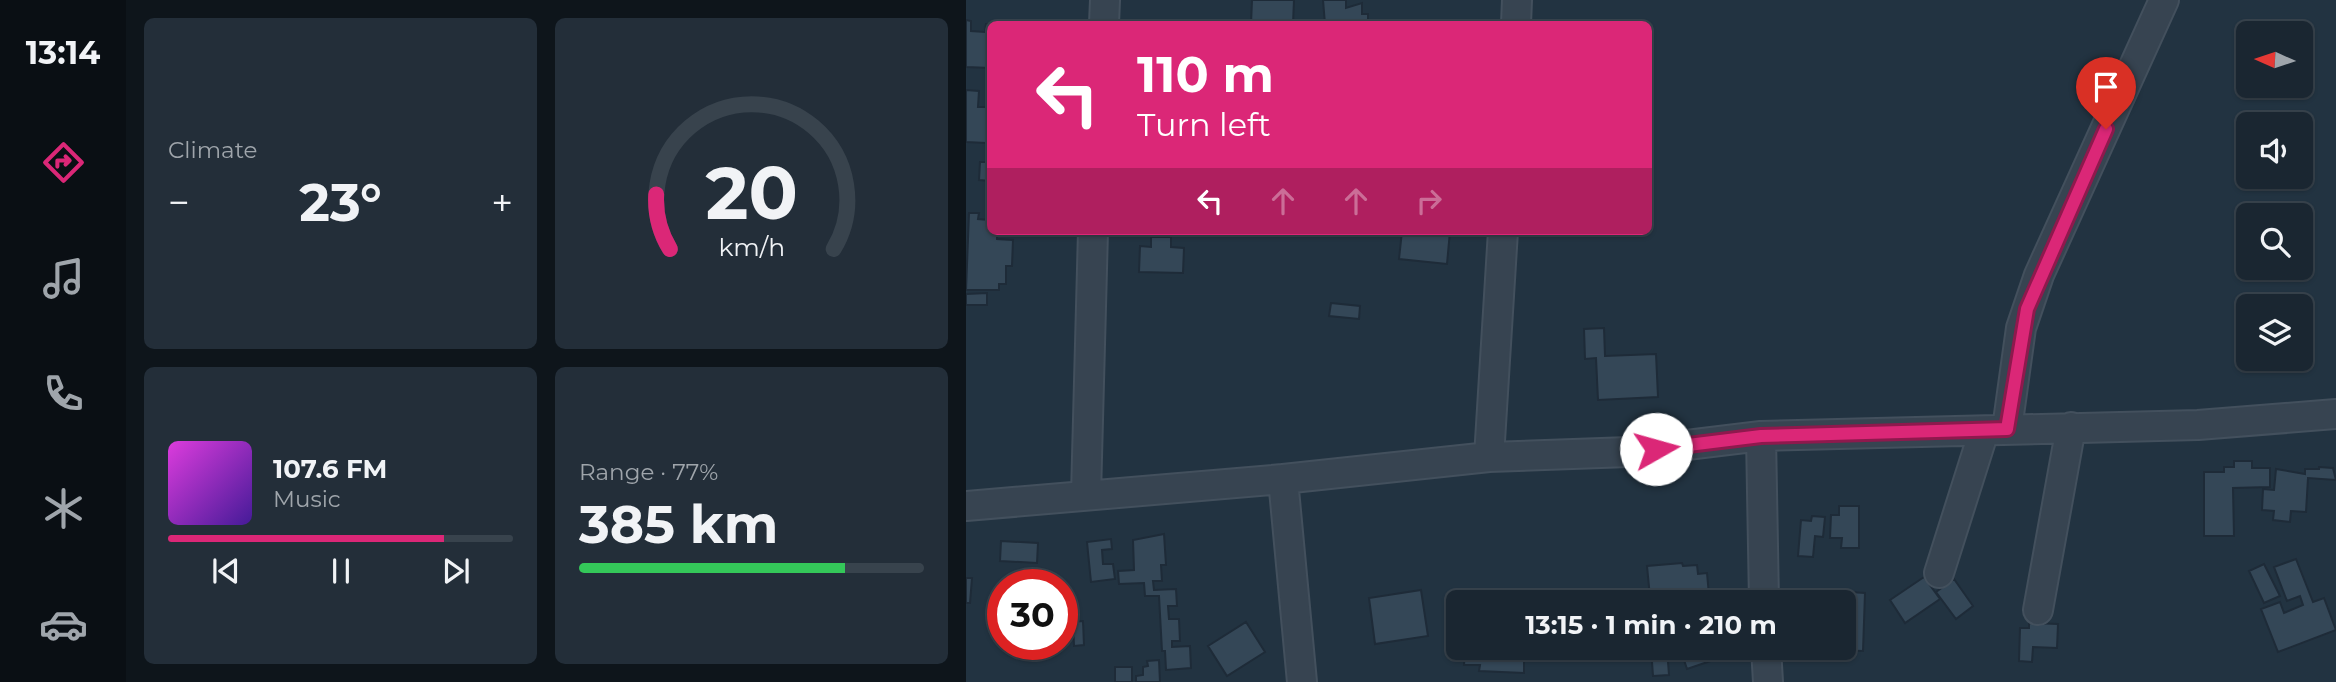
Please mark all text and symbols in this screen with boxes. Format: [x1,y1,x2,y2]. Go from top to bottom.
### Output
north arrow [2236,21,2314,98]
map controls [2236,21,2313,371]
text: 13:14 [26,33,100,72]
text: 110 m [1137,45,1274,104]
icon: left [1022,49,1113,140]
pin [2076,57,2136,129]
icon: arrive [2087,68,2125,106]
text: Turn left [1137,105,1271,144]
button: sound [2236,112,2313,189]
text: Climate [168,136,257,164]
icon: directions [39,138,88,187]
text: 20 [705,150,798,238]
text: 23° [299,171,382,234]
text: − [168,179,190,226]
text: + [491,179,513,226]
icon: left [1191,182,1229,220]
icon: ahead [1264,182,1302,220]
icon: ahead [1337,182,1375,220]
icon: right [1410,182,1448,220]
button: search [2236,203,2313,280]
text: km/h [718,232,785,262]
icon: music [39,254,88,303]
button: layers [2236,294,2313,371]
icon: phone [39,369,88,418]
position arrow [1619,412,1693,486]
text: 107.6 FM [273,453,387,485]
text: Range · 77% [579,458,718,486]
icon: climate [39,484,88,533]
text: Music [273,485,341,513]
text: 385 km [579,493,778,556]
icon: previous [207,552,245,590]
icon: pause [322,552,360,590]
icon: next [437,552,475,590]
speed limit sign: 30 [987,569,1078,660]
icon: car [39,600,88,649]
text: 13:15 · 1 min · 210 m [1525,609,1777,641]

